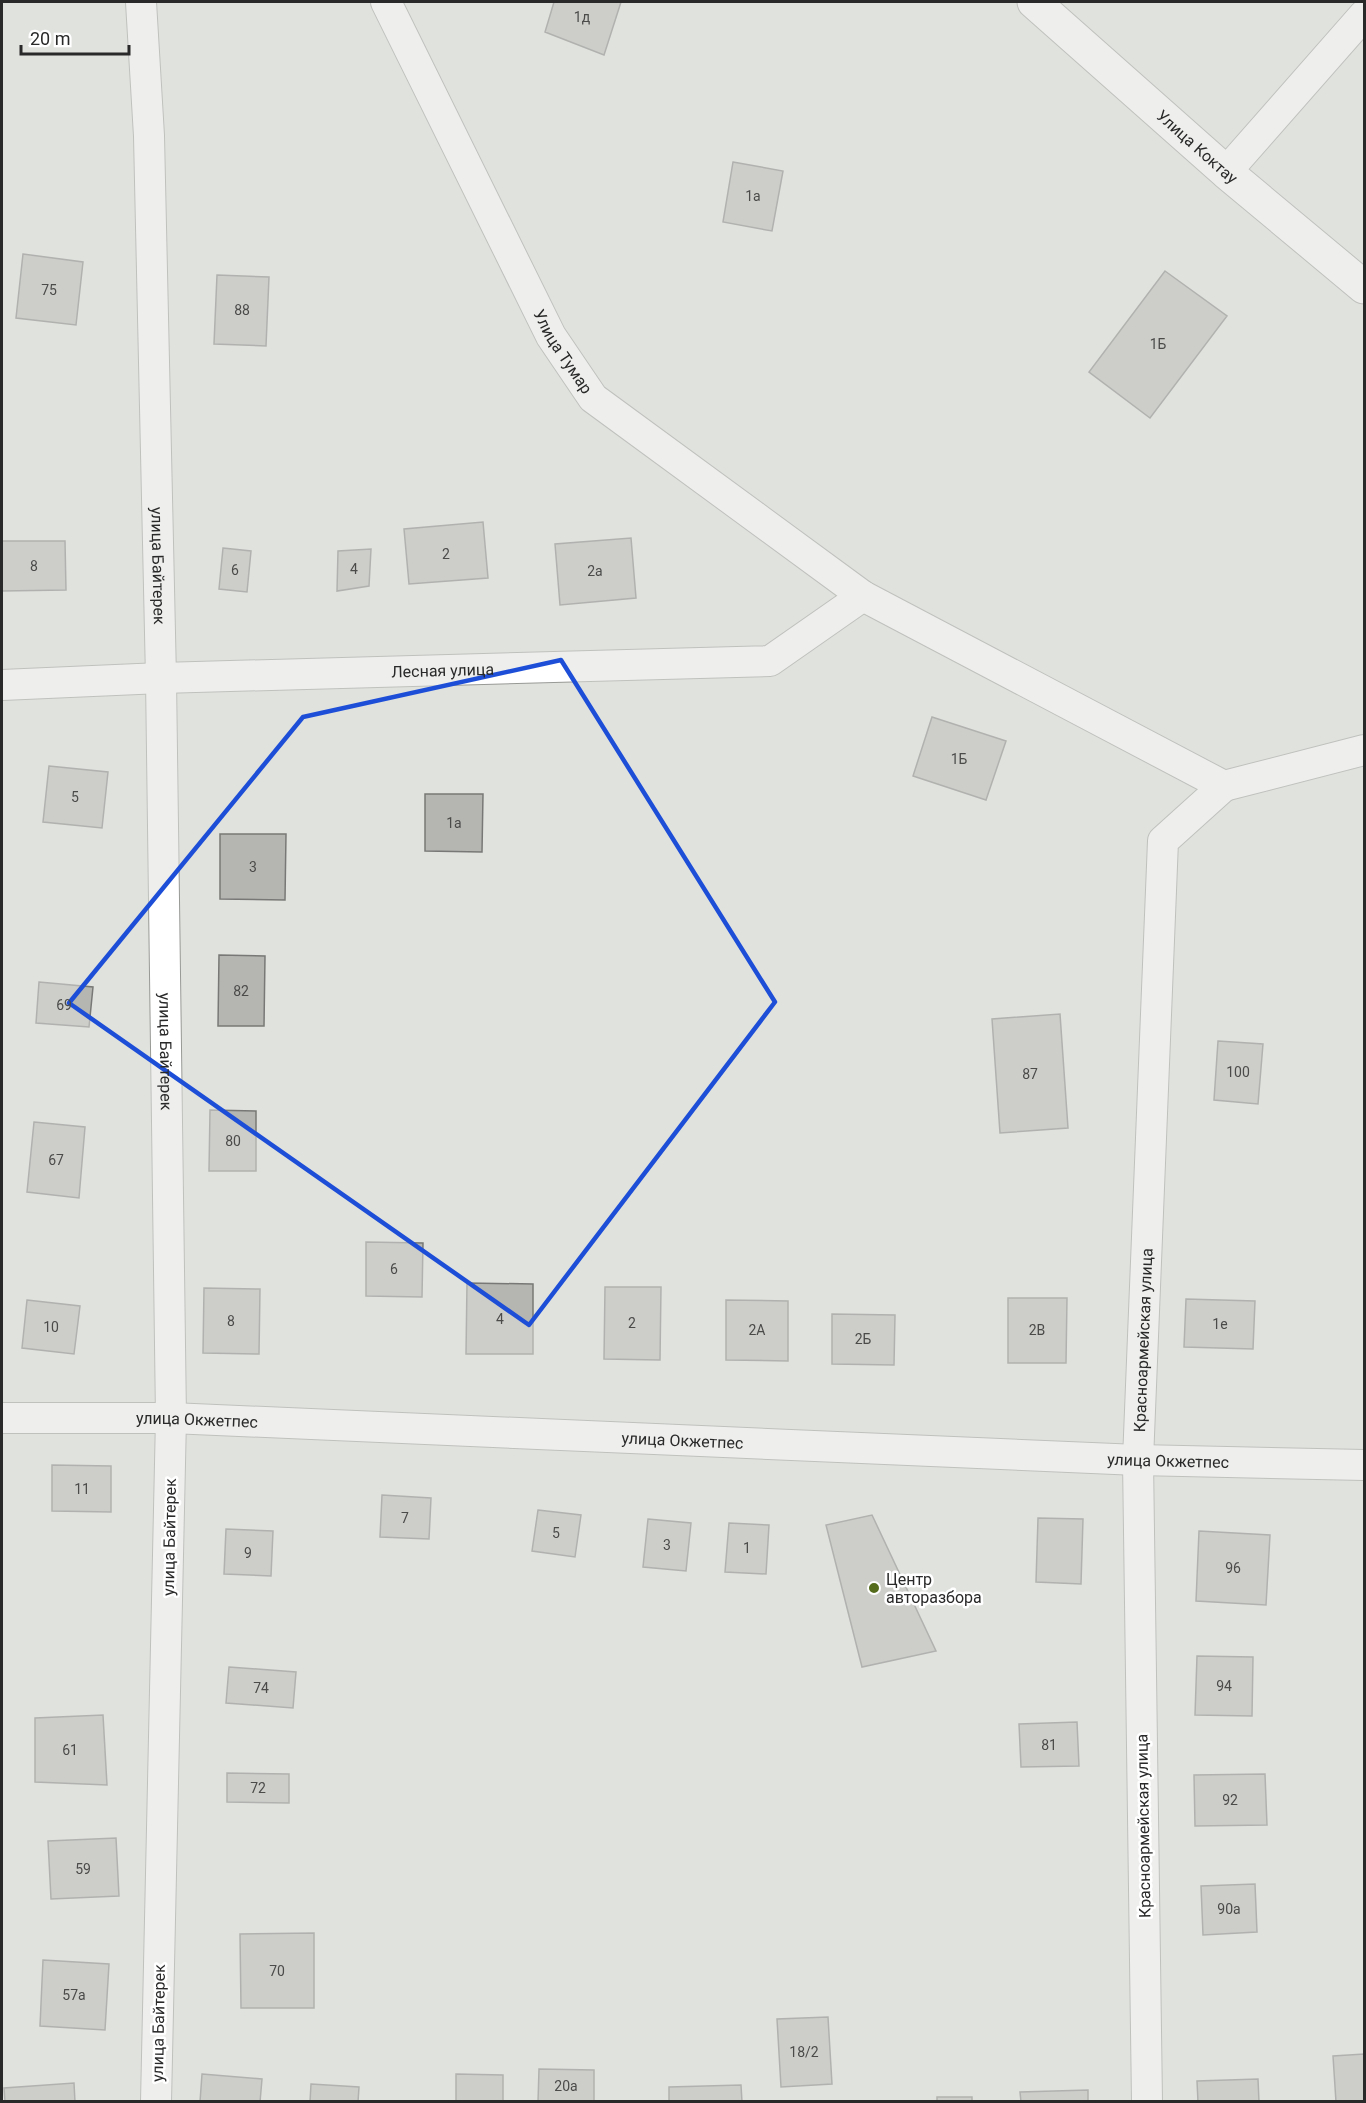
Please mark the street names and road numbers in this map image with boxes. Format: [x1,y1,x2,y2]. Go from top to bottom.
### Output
street label: Улица Коктау [1152,106,1242,188]
street label: Улица Тумар [529,306,596,397]
street label: улица Байтерек [147,507,169,625]
street label: Лесная улица [391,660,494,682]
street label: улица Байтерек [155,993,176,1111]
street label: Красноармейская улица [1130,1248,1157,1433]
street label: улица Окжетпес [136,1409,258,1432]
street label: улица Окжетпес [621,1429,744,1453]
street label: улица Окжетпес [1107,1450,1229,1472]
street label: улица Байтерек [159,1478,180,1596]
street label: Красноармейская улица [1132,1734,1155,1918]
street label: улица Байтерек [148,1964,169,2082]

